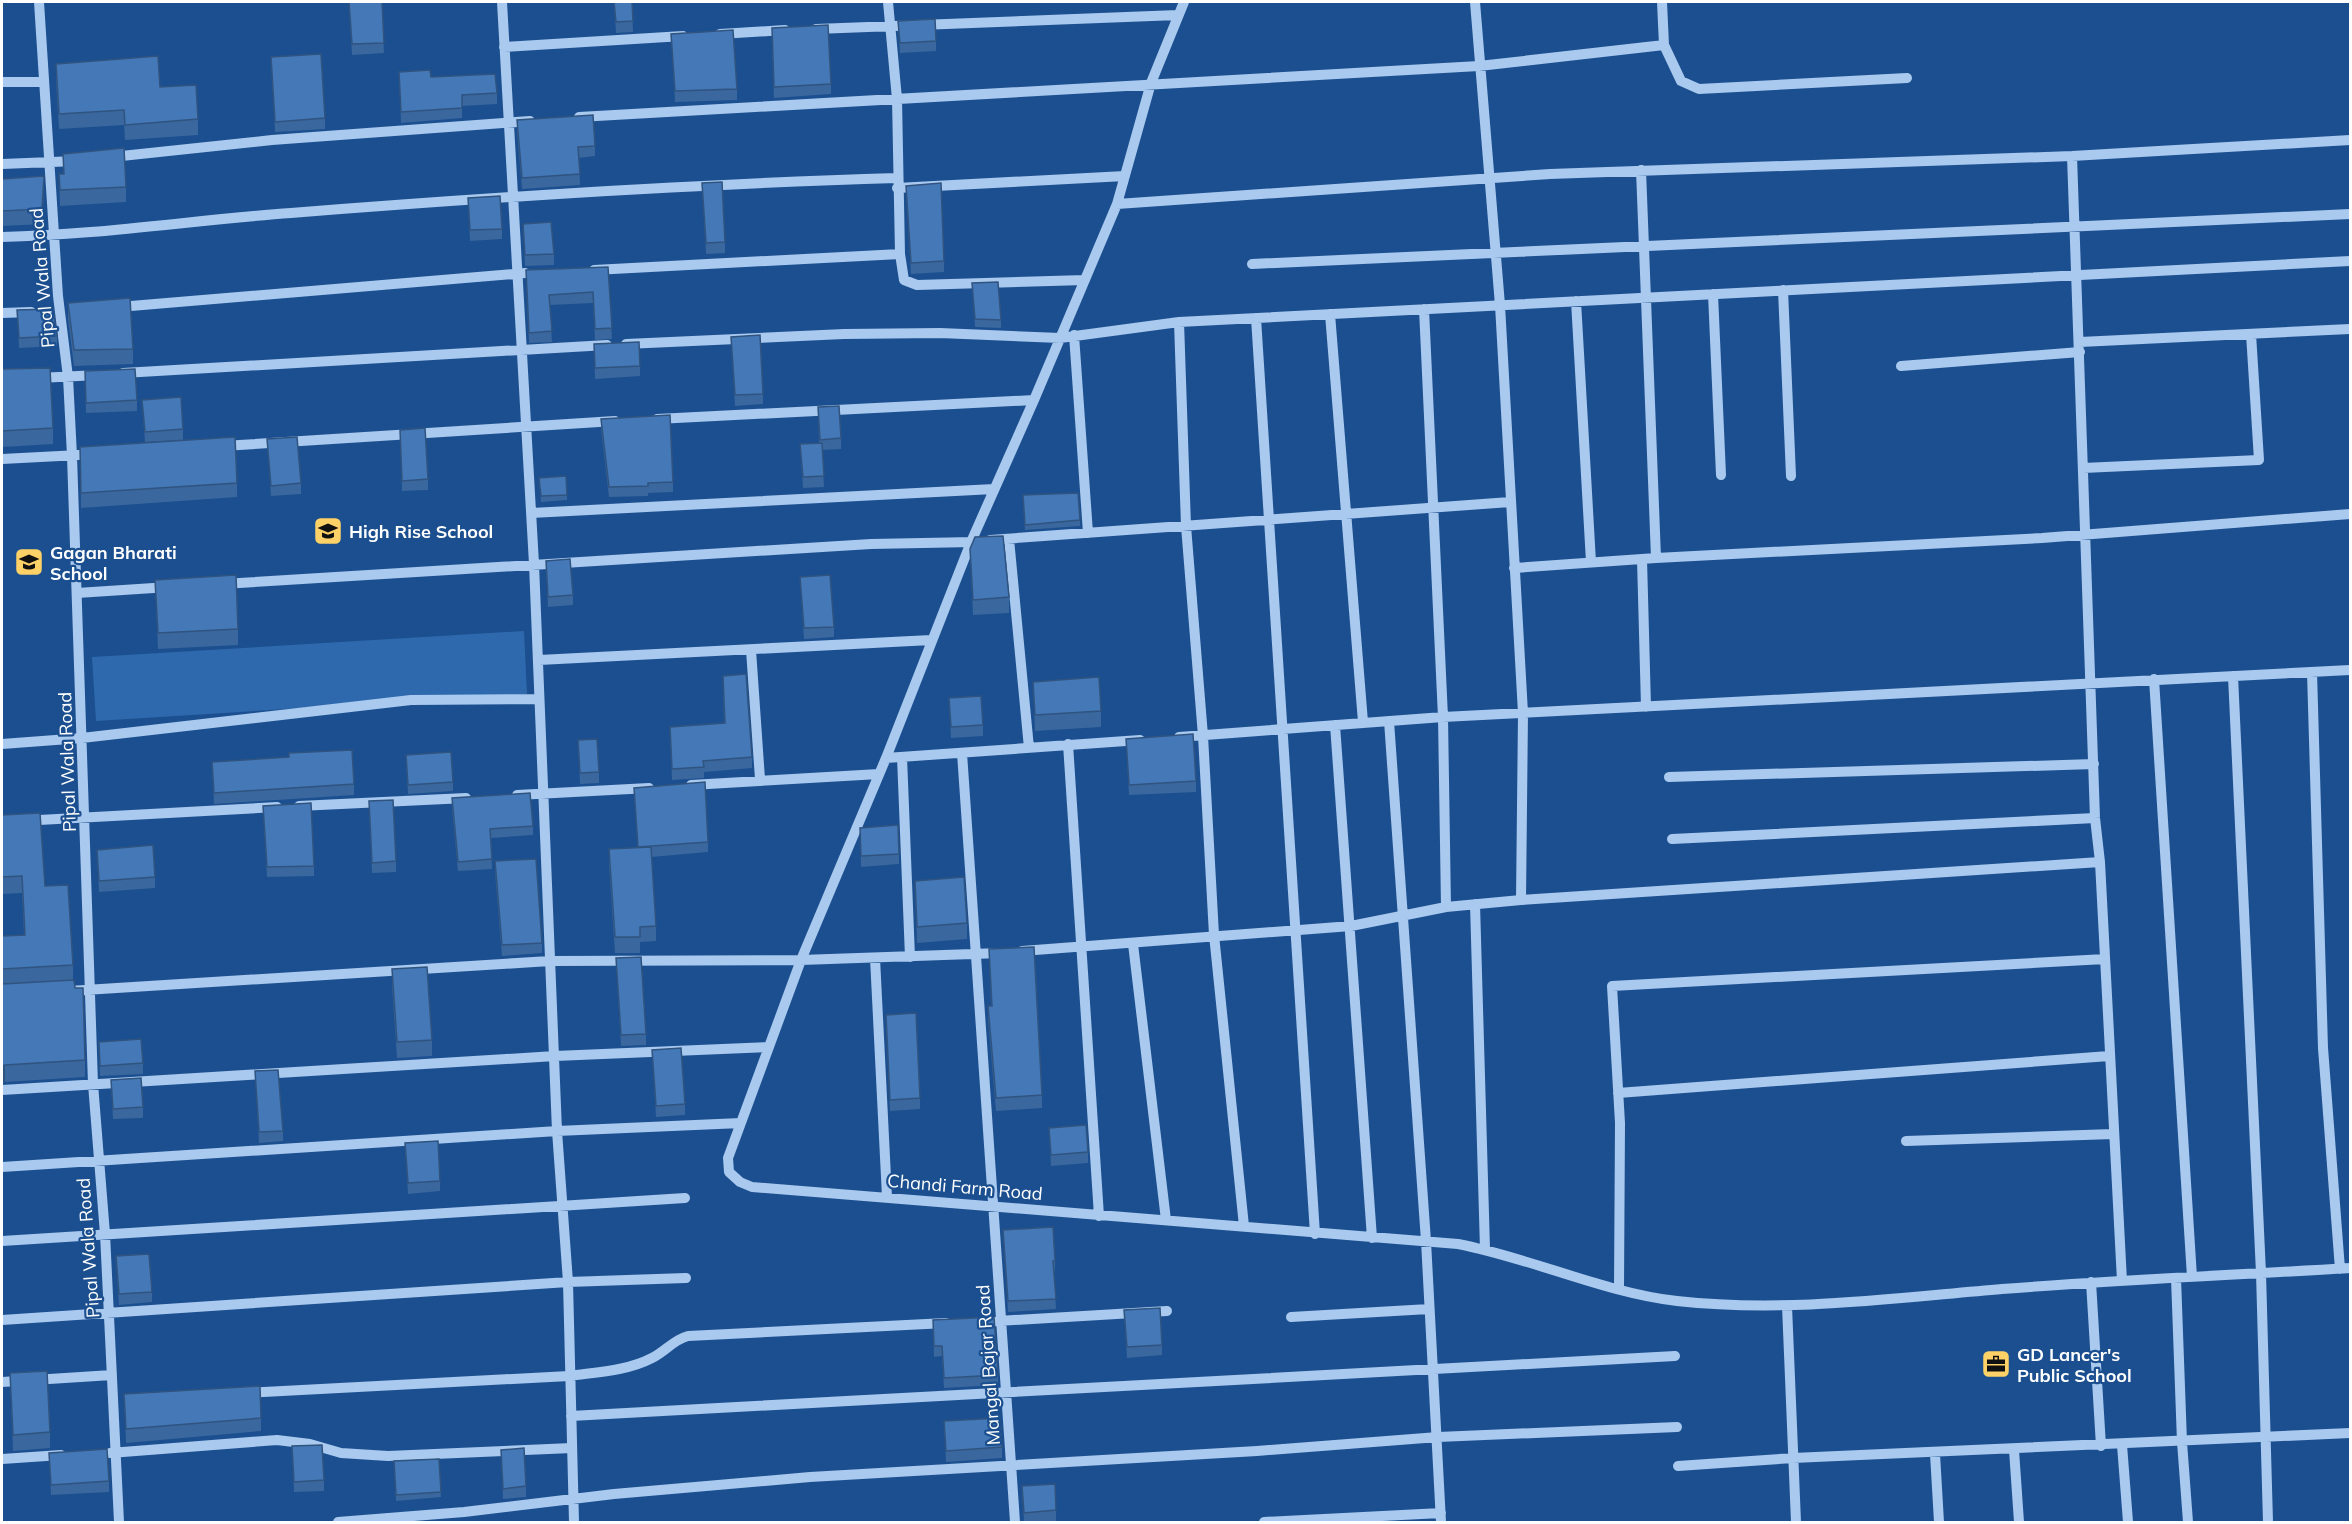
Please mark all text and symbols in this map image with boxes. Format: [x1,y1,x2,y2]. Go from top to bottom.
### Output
street label: Pipal Wala Road [24,207,60,349]
school or university icon: High Rise School [312,515,344,547]
place label: High Rise School [349,520,493,543]
place label: Gagan Bharati School [50,541,177,585]
school or university icon: Gagan Bharati School [13,546,45,578]
street label: Pipal Wala Road [53,692,81,832]
street label: Chandi Farm Road [886,1169,1044,1205]
street label: Pipal Wala Road [72,1177,104,1319]
street label: Mangal Bajar Road [971,1284,1005,1446]
place label: GD Lancer's Public School [2017,1343,2132,1387]
office icon: GD Lancer's Public School [1980,1348,2012,1380]

